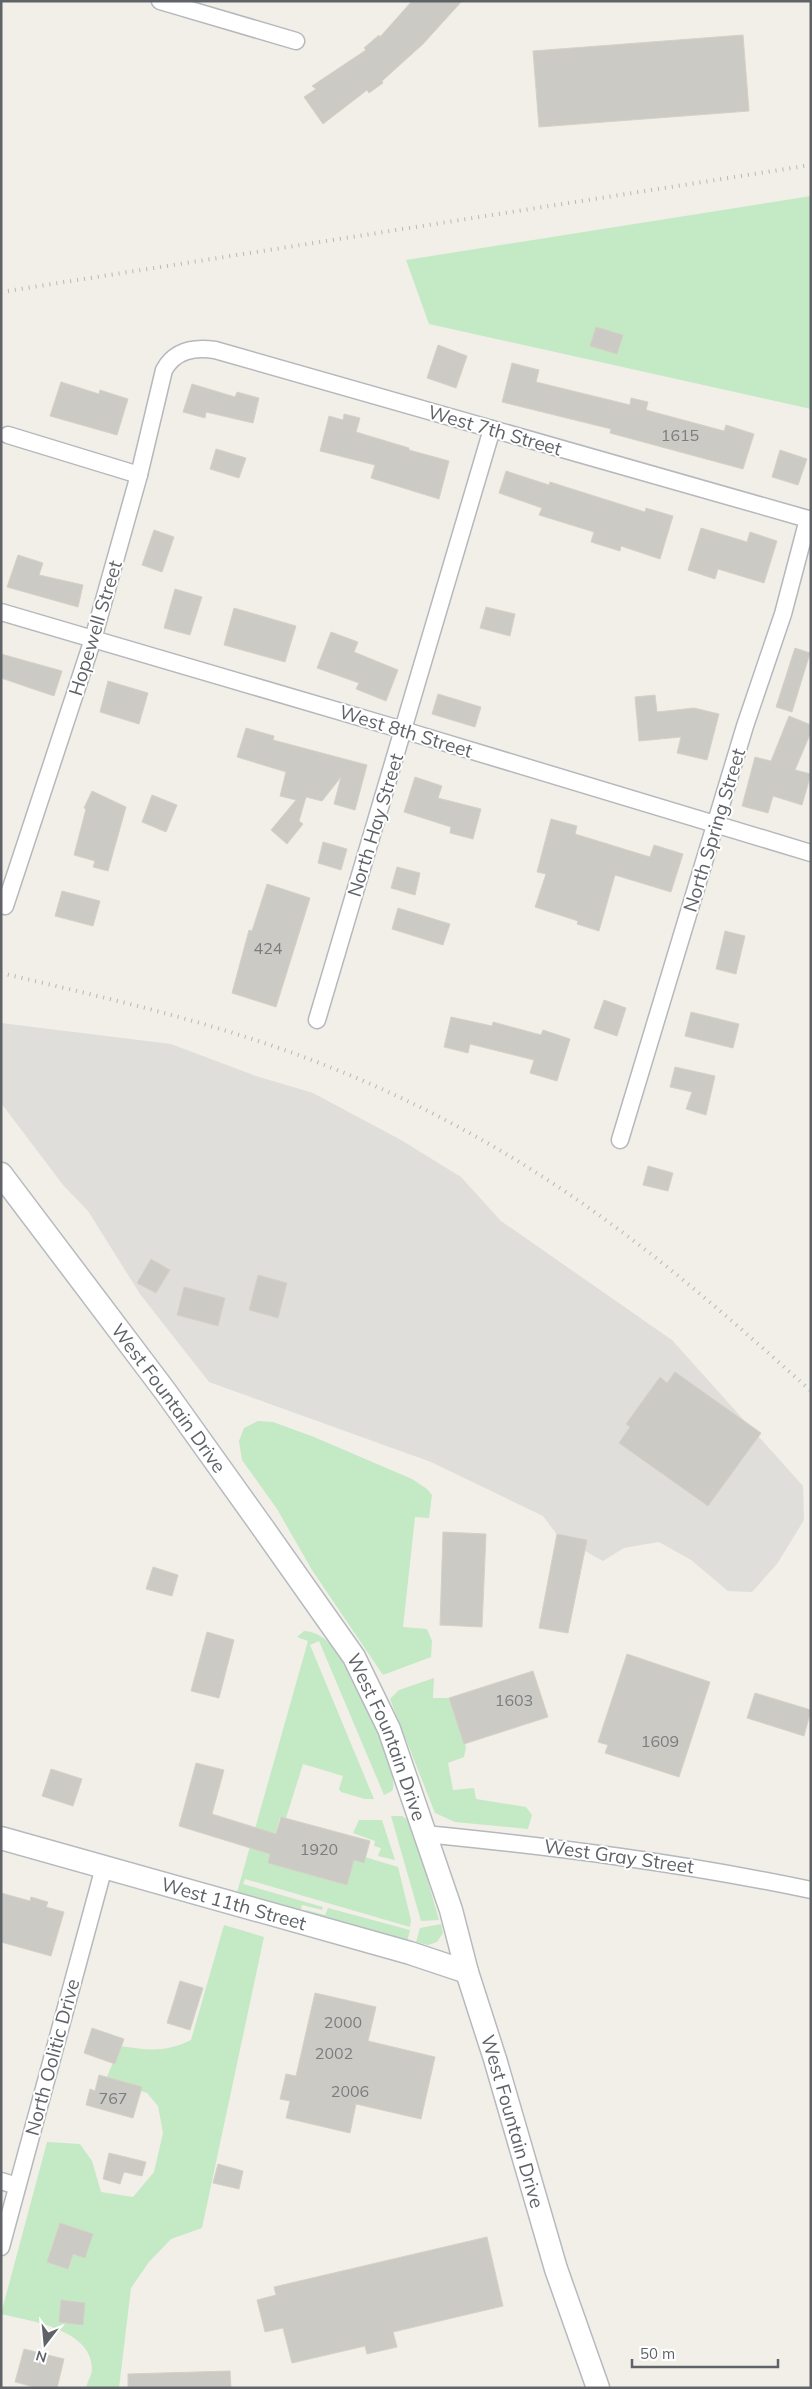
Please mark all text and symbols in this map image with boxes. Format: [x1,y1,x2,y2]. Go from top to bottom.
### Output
street label: West 7th Street [425,399,565,461]
house number: 1615 [661,425,699,445]
street label: Hopewell Street [63,557,127,699]
street label: West 8th Street [337,699,476,763]
street label: North Spring Street [678,745,750,915]
street label: North Hay Street [342,750,408,900]
house number: 424 [254,938,283,958]
street label: West Fountain Drive [106,1319,232,1477]
street label: West Fountain Drive [342,1649,432,1824]
house number: 1603 [495,1690,533,1710]
house number: 1609 [641,1731,679,1751]
street label: West Gray Street [543,1834,696,1878]
house number: 1920 [300,1839,338,1859]
street label: West 11th Street [159,1872,310,1935]
street label: North Oolitic Drive [20,1976,84,2138]
house number: 2000 [324,2012,362,2032]
street label: West Fountain Drive [476,2032,550,2211]
house number: 2002 [315,2043,353,2063]
house number: 2006 [331,2081,369,2101]
house number: 767 [99,2088,127,2108]
north arrow [20,2319,70,2369]
scale bar [632,2336,778,2368]
text: 50 m [640,2344,675,2363]
text: N [34,2346,49,2367]

